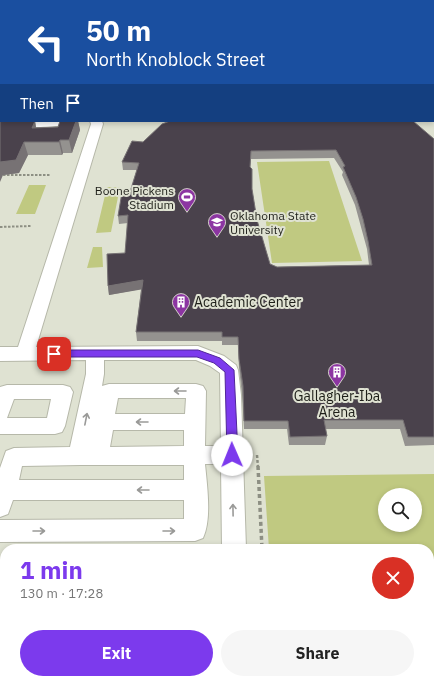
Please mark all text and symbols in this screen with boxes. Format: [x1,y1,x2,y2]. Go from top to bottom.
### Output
text: 50 m [86,12,151,49]
icon: left [20,16,72,68]
text: North Knoblock Street [86,48,265,71]
icon: arrive [62,92,84,114]
text: Then [20,94,54,113]
place label: Boone Pickens Stadium [95,183,174,212]
sports icon: Boone Pickens Stadium [177,187,197,212]
place label: Oklahoma State University [230,208,317,237]
school or university icon: Oklahoma State University [207,212,227,237]
building icon: Academic Center [171,292,191,317]
place label: Academic Center [194,293,301,311]
pin [37,337,71,371]
icon: arrive [43,343,65,365]
building icon: Gallagher-Iba Arena [327,362,347,387]
one-way arrow [174,387,187,395]
place label: Gallagher-Iba Arena [294,387,381,421]
one-way arrow [83,413,91,426]
one-way arrow [136,418,149,426]
position arrow [211,434,253,476]
one-way arrow [137,486,150,494]
map controls [378,488,422,532]
button: search [378,488,422,532]
one-way arrow [229,504,237,517]
one-way arrow [32,527,45,535]
one-way arrow [162,527,175,534]
text: 1 min [20,554,83,586]
button: close [372,557,414,599]
text: 130 m · 17:28 [20,585,103,602]
button: Exit [20,630,213,676]
button: Share [221,630,414,676]

